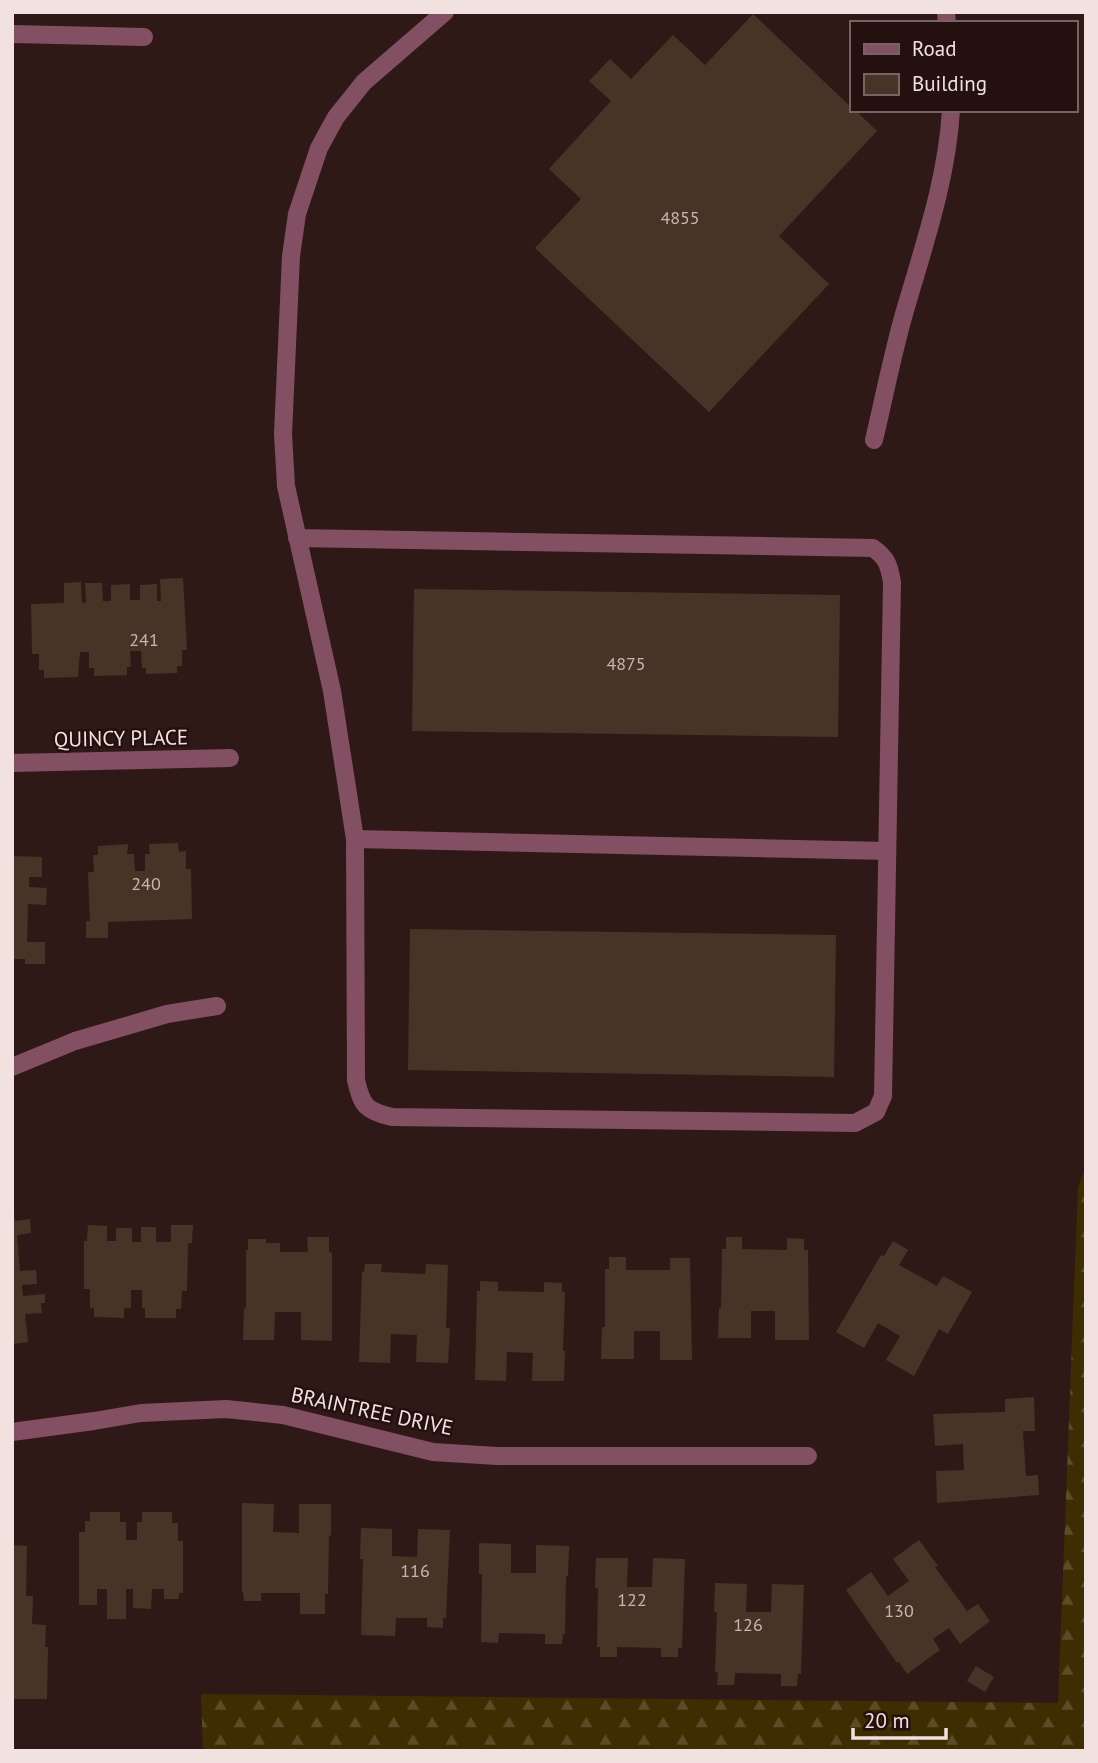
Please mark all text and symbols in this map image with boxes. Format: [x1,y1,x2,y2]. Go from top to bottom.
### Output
legend [850,21,1077,112]
text: Road [912,35,956,62]
text: Building [912,70,987,97]
house number: 4855 [660,206,700,229]
house number: 241 [129,628,159,651]
house number: 4875 [606,652,646,675]
street label: QUINCY PLACE [54,723,188,753]
house number: 240 [131,872,161,895]
street label: BRAINTREE DRIVE [289,1381,455,1441]
house number: 116 [400,1559,430,1582]
house number: 122 [617,1588,647,1611]
house number: 130 [884,1599,914,1622]
house number: 126 [733,1613,763,1636]
scale bar [853,1696,946,1740]
text: 20 m [864,1707,910,1734]

